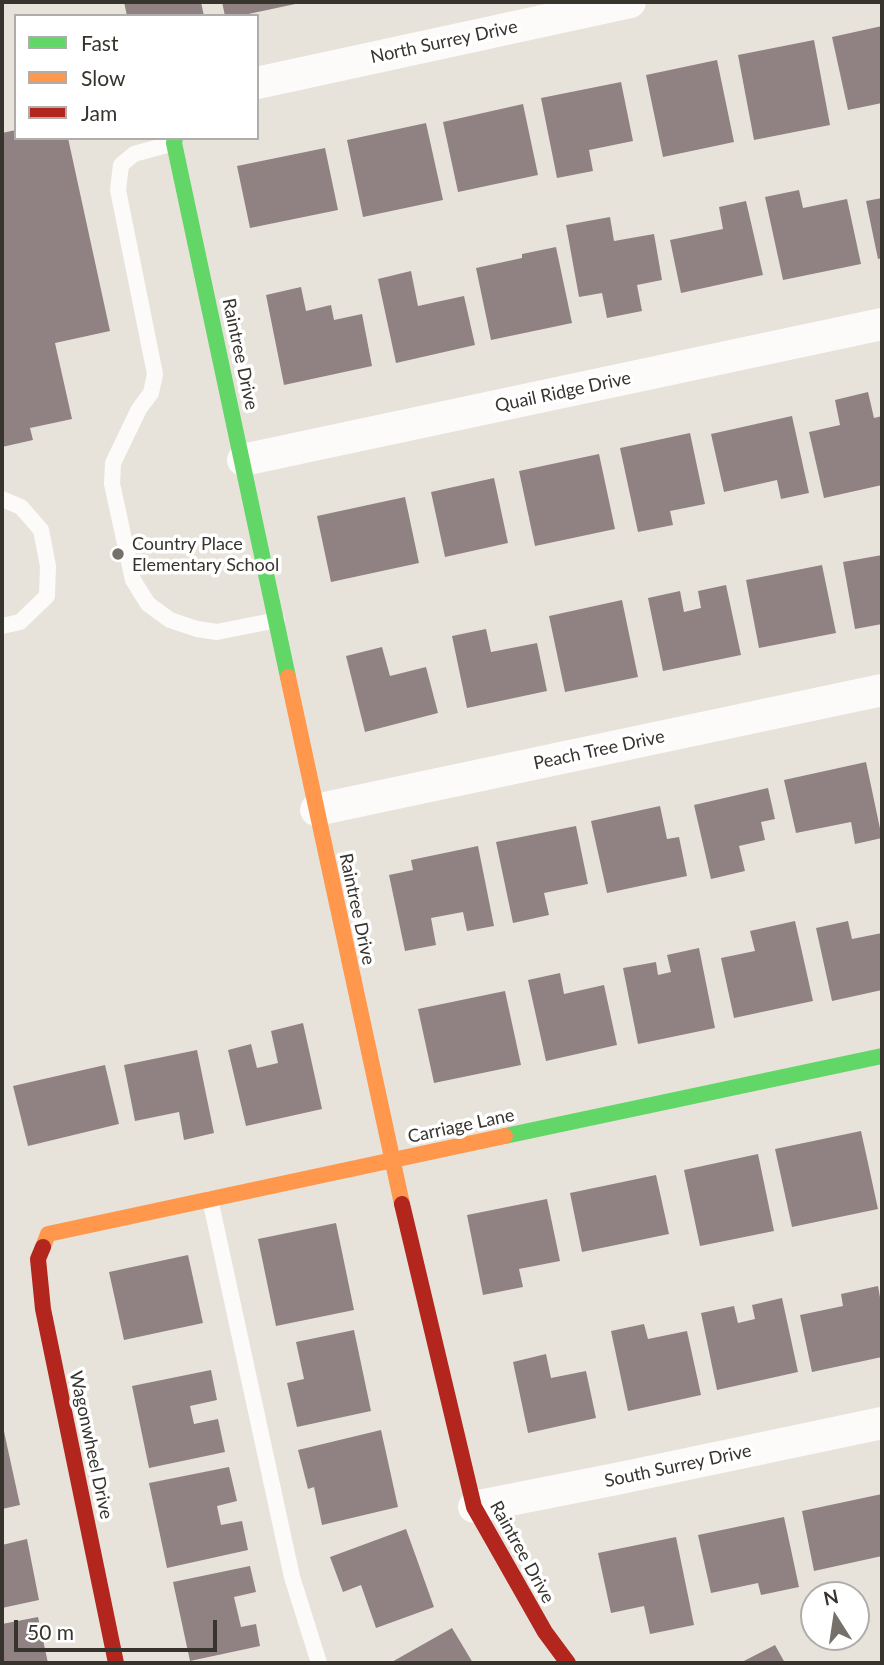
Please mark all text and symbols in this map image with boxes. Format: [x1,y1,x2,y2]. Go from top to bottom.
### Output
legend [14,14,259,140]
street label: North Surrey Drive [369,16,519,68]
text: Fast [81,30,118,55]
text: Slow [81,65,125,90]
text: Jam [81,100,117,125]
street label: Raintree Drive [218,296,262,412]
street label: Quail Ridge Drive [493,367,633,417]
place label: Country Place Elementary School [132,533,279,576]
marker: Country Place Elementary School [110,546,126,562]
street label: Peach Tree Drive [532,726,666,774]
street label: Raintree Drive [335,851,379,967]
street label: Carriage Lane [406,1104,516,1148]
street label: Wagonwheel Drive [65,1369,117,1521]
street label: South Surrey Drive [603,1440,753,1492]
street label: Raintree Drive [485,1497,559,1607]
north arrow [800,1581,870,1651]
text: N [821,1584,840,1610]
scale bar [18,1606,220,1650]
text: 50 m [27,1619,74,1644]

